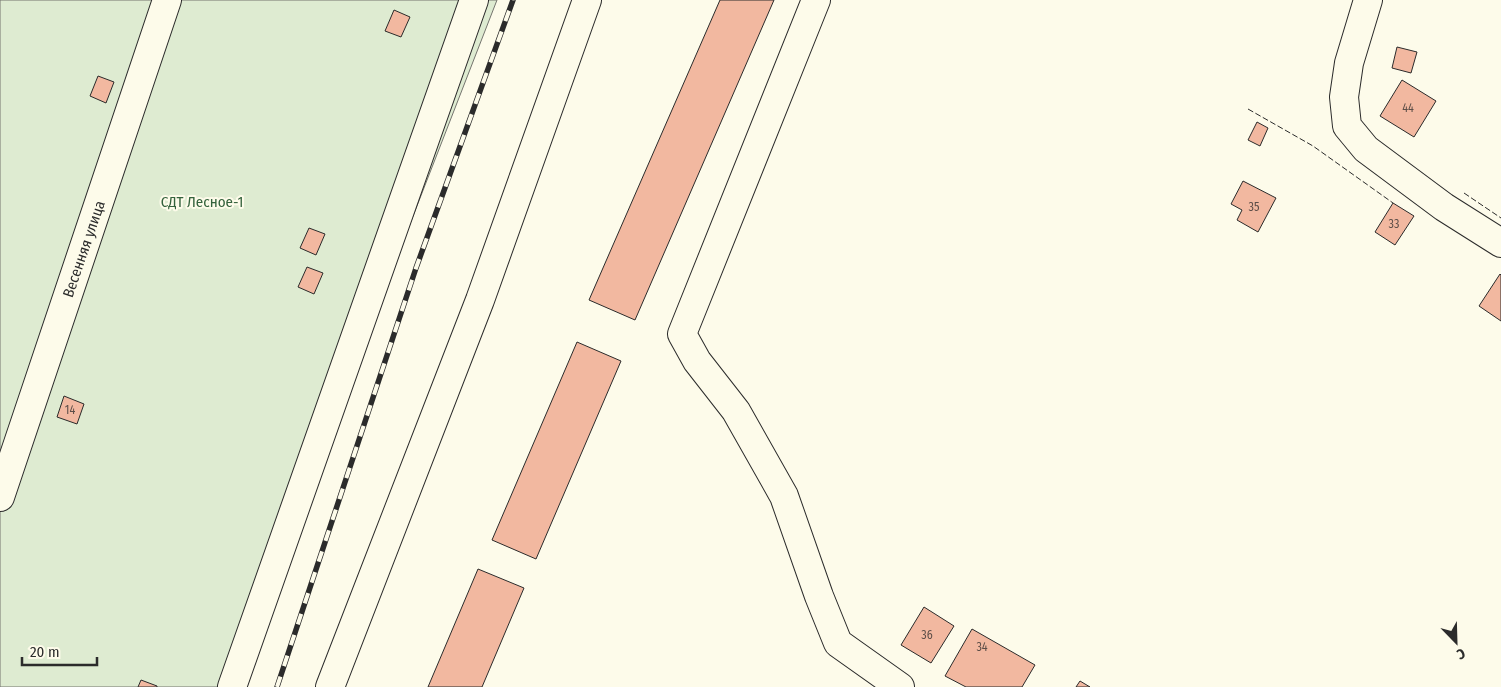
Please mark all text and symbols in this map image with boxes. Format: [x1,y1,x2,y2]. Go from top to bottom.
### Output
house number: 44 [1402,101,1414,115]
park label: СДТ Лесное-1 [161,193,243,211]
street label: Весенняя улица [59,198,109,300]
house number: 35 [1249,200,1260,214]
house number: 33 [1389,217,1399,231]
house number: 14 [65,403,75,417]
north arrow [1431,617,1481,667]
house number: 36 [921,628,933,642]
scale bar [22,634,98,666]
house number: 34 [976,640,988,654]
text: 20 m [30,643,60,661]
text: С [1454,644,1468,663]

